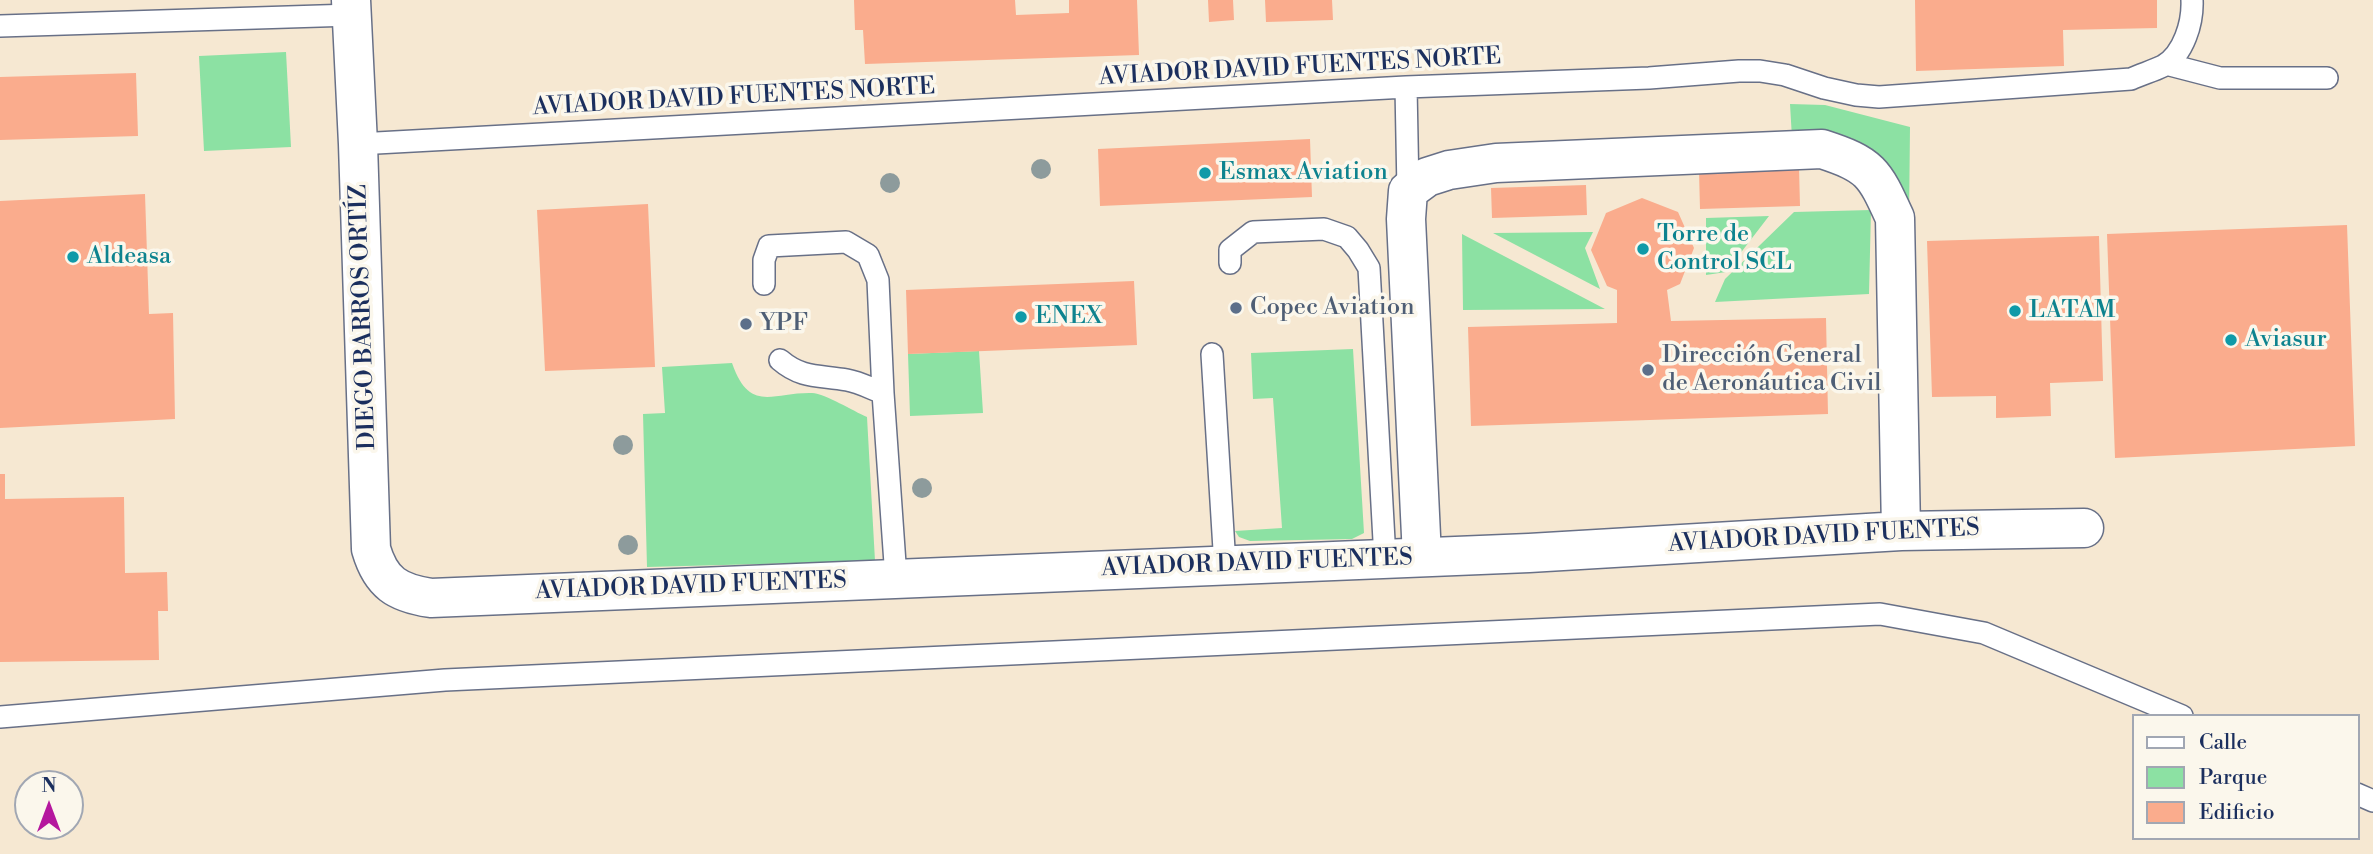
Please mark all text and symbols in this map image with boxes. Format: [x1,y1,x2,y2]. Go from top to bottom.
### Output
street label: AVIADOR DAVID FUENTES NORTE [1098,43,1502,93]
street label: AVIADOR DAVID FUENTES NORTE [532,73,936,123]
place label: Esmax Aviation [1219,159,1388,187]
marker: Esmax Aviation [1197,165,1213,181]
street label: DIEGO BARROS ORTÍZ [345,184,383,450]
place label: Torre de Control SCL [1657,221,1792,277]
marker: Torre de Control SCL [1635,241,1651,257]
place label: Aldeasa [87,243,171,271]
marker: Aldeasa [65,249,81,265]
place label: Copec Aviation [1250,294,1415,322]
place label: LATAM [2029,297,2116,325]
marker: Copec Aviation [1228,300,1244,316]
place label: ENEX [1035,303,1102,331]
marker: LATAM [2007,303,2023,319]
marker: ENEX [1013,309,1029,325]
place label: YPF [760,310,808,338]
marker: YPF [738,316,754,332]
place label: Aviasur [2245,326,2327,354]
marker: Aviasur [2223,332,2239,348]
place label: Dirección General de Aeronáutica Civil [1662,342,1881,398]
marker: Dirección General de Aeronáutica Civil [1640,362,1656,378]
street label: AVIADOR DAVID FUENTES [1668,514,1980,560]
street label: AVIADOR DAVID FUENTES [1101,544,1413,584]
street label: AVIADOR DAVID FUENTES [535,567,847,607]
legend [2132,714,2359,840]
text: Calle [2199,730,2247,756]
text: Parque [2199,765,2267,791]
north arrow [14,770,84,840]
text: N [41,774,57,798]
text: Edificio [2199,800,2275,826]

